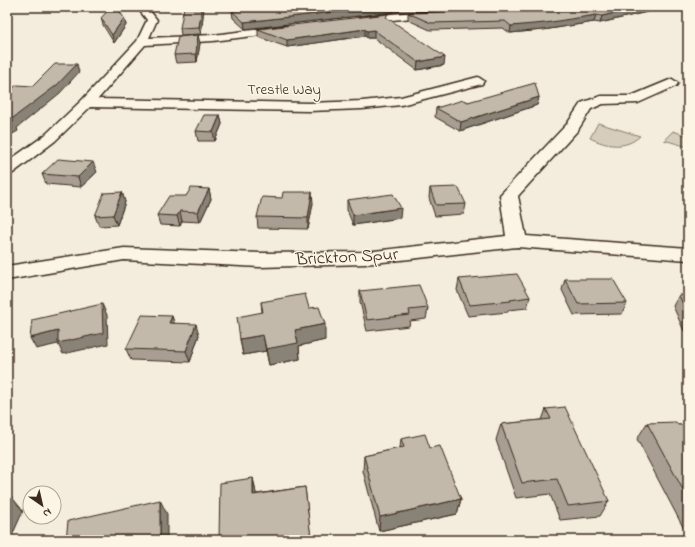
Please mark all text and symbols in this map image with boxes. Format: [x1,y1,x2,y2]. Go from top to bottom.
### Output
street label: Trestle Way [247,79,321,102]
street label: Brickton Spur [294,242,400,274]
north arrow [22,485,62,525]
text: N [39,504,55,521]

